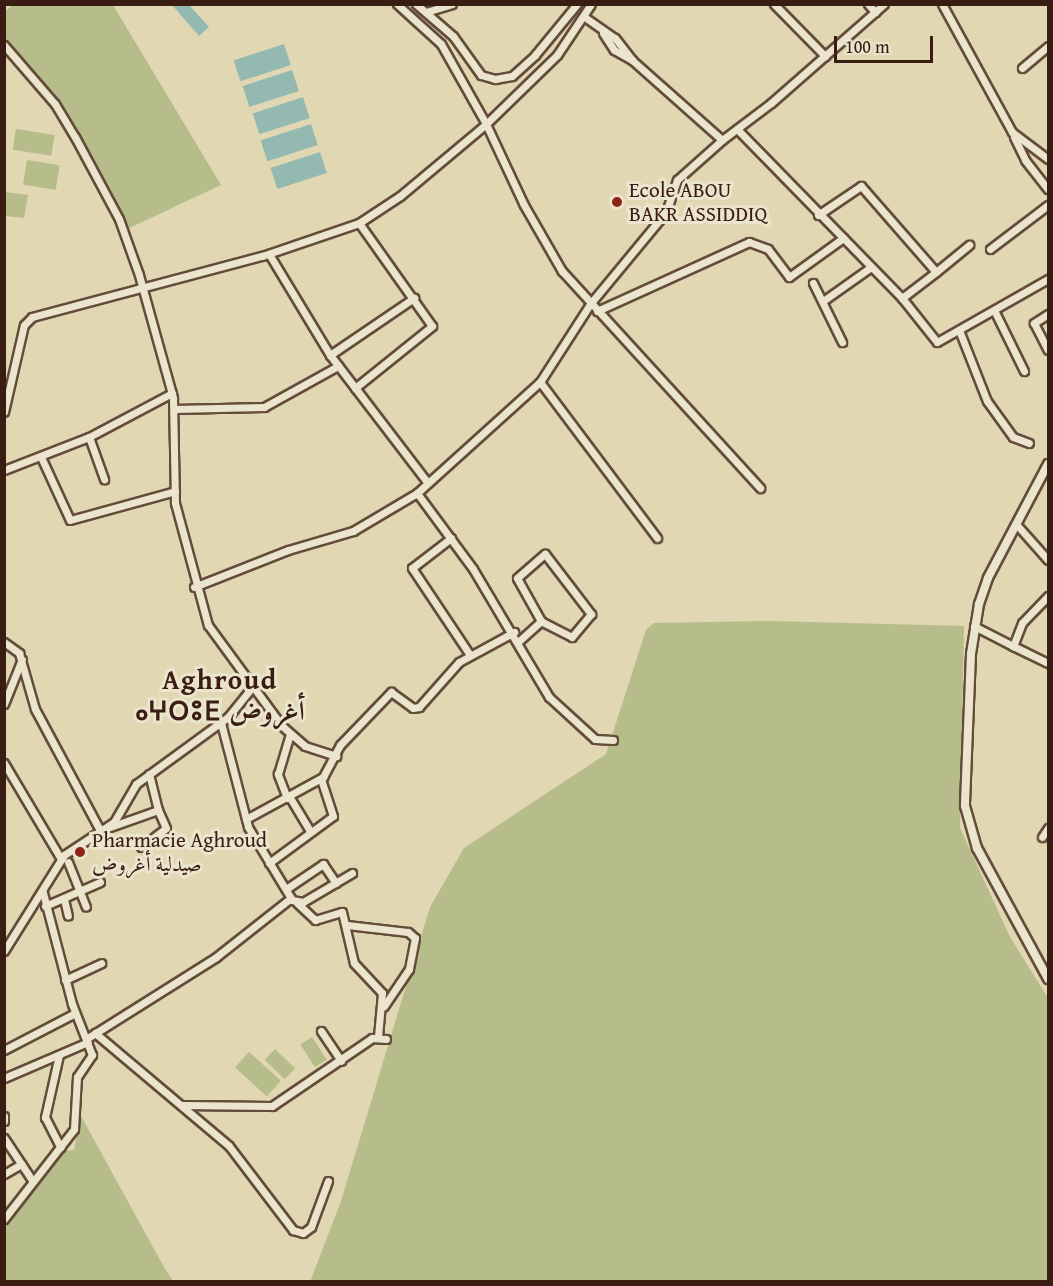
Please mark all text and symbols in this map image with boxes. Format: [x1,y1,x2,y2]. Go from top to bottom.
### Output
scale bar [837,24,936,62]
text: 100 m [845,33,890,60]
place label: Ecole ABOU BAKR ASSIDDIQ [629,177,767,227]
marker: Ecole ABOU BAKR ASSIDDIQ [610,195,624,209]
district label: Aghroud ⴰⵖⵔⵓⴹ أغروض [140,663,300,726]
place label: Pharmacie Aghroud صيدلية أغروض [92,827,267,877]
marker: Pharmacie Aghroud صيدلية أغروض [73,845,87,859]

